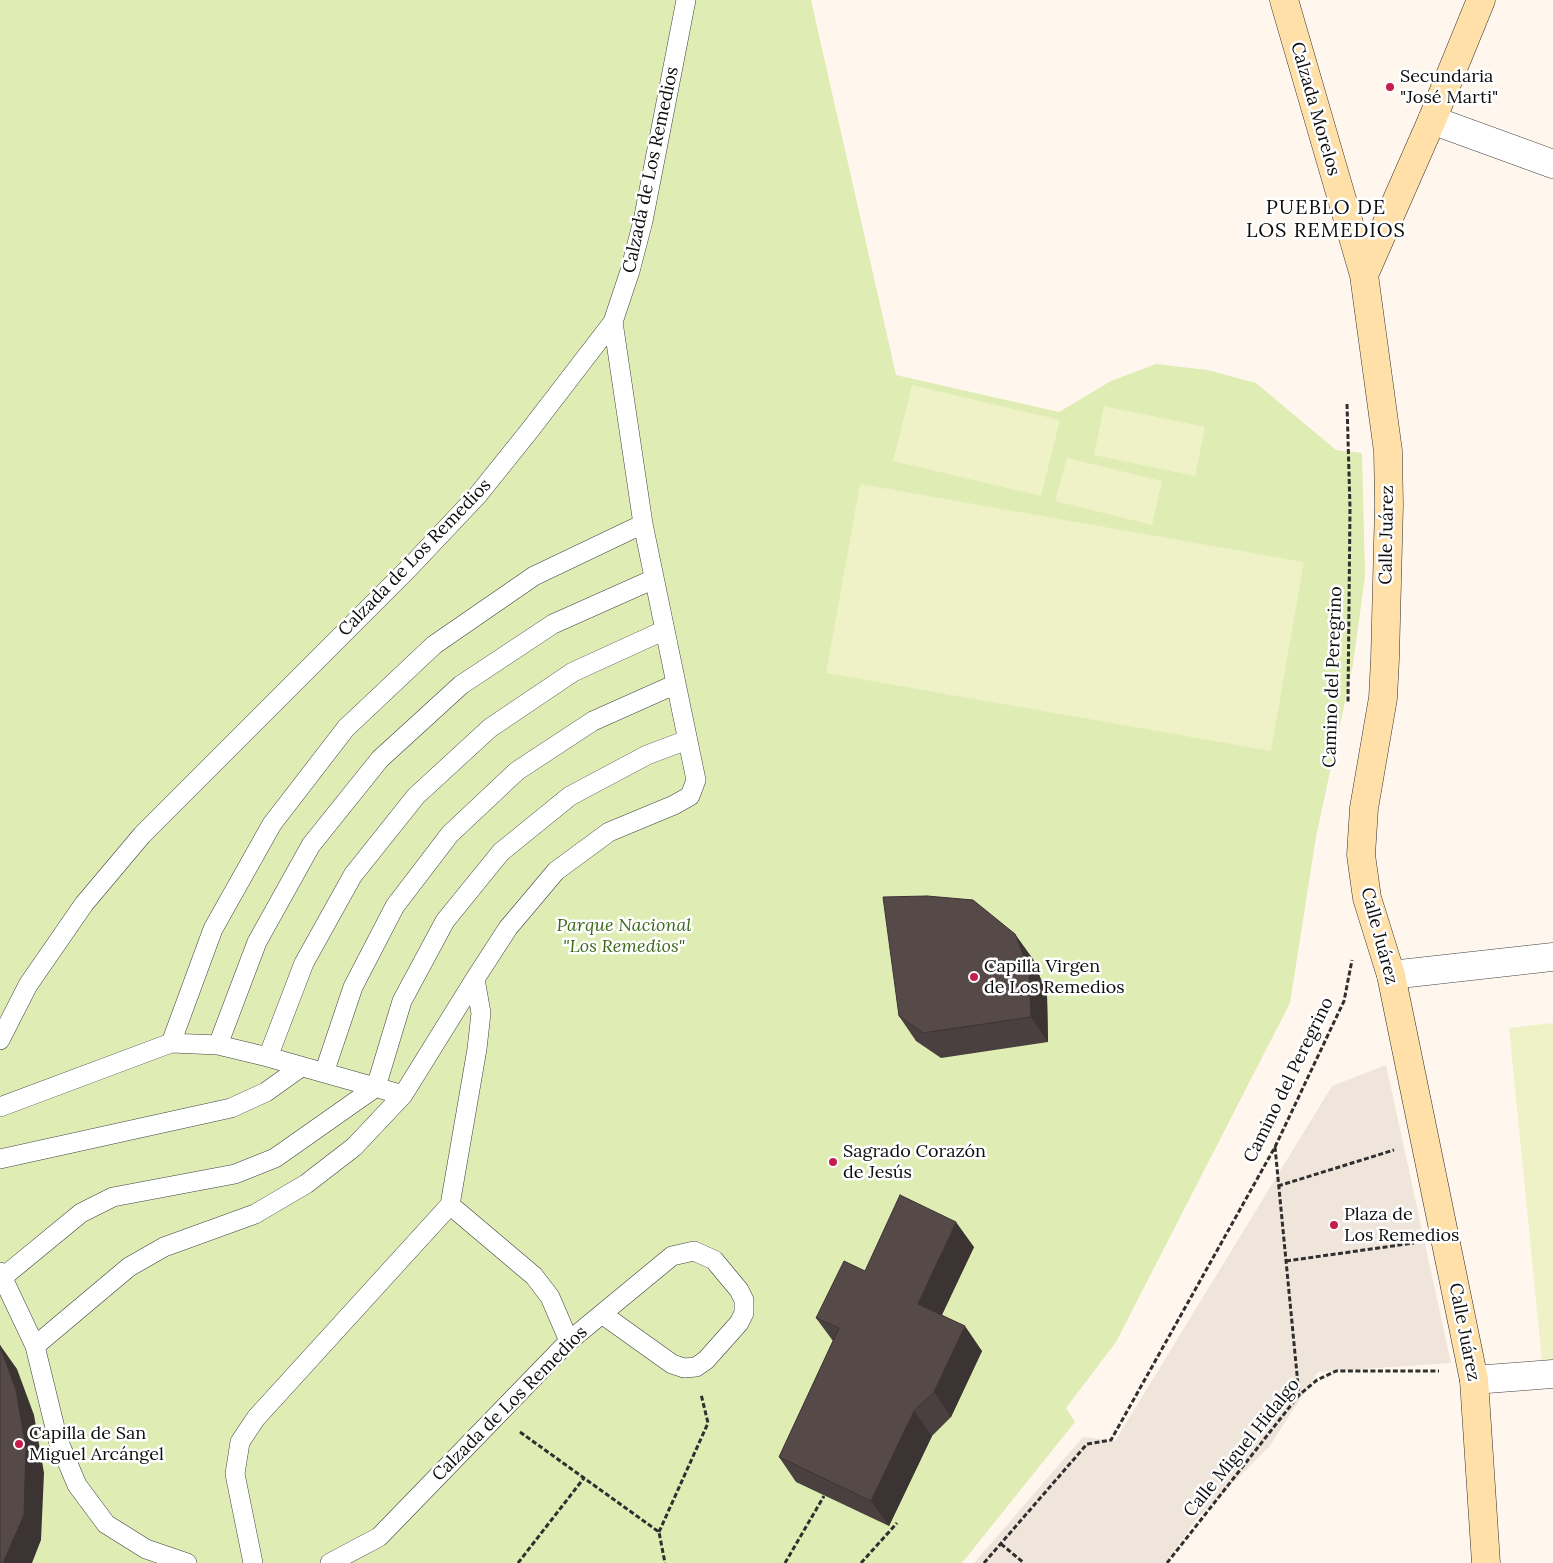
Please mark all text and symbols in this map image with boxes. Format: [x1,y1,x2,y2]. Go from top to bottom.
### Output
street label: Calzada Morelos [1286,40,1344,178]
street label: Calzada de Los Remedios [619,65,683,275]
place label: Secundaria "José Marti" [1400,66,1498,108]
marker: Secundaria "José Marti" [1384,81,1396,93]
district label: PUEBLO DE LOS REMEDIOS [1245,196,1407,243]
street label: Calzada de Los Remedios [334,475,496,641]
street label: Calle Juárez [1375,485,1399,585]
street label: Camino del Peregrino [1319,586,1347,768]
street label: Calle Juárez [1356,885,1402,987]
park label: Parque Nacional "Los Remedios" [557,915,691,958]
place label: Capilla Virgen de Los Remedios [984,956,1125,999]
marker: Capilla Virgen de Los Remedios [968,971,980,983]
street label: Camino del Peregrino [1240,994,1338,1166]
place label: Sagrado Corazón de Jesús [843,1141,986,1184]
marker: Sagrado Corazón de Jesús [827,1156,839,1168]
place label: Plaza de Los Remedios [1344,1204,1459,1246]
marker: Plaza de Los Remedios [1328,1219,1340,1231]
street label: Calle Juárez [1444,1281,1484,1383]
street label: Calzada de Los Remedios [428,1322,592,1486]
street label: Calle Miguel Hidalgo [1179,1374,1305,1522]
place label: Capilla de San Miguel Arcángel [29,1423,164,1466]
marker: Capilla de San Miguel Arcángel [13,1438,25,1450]

